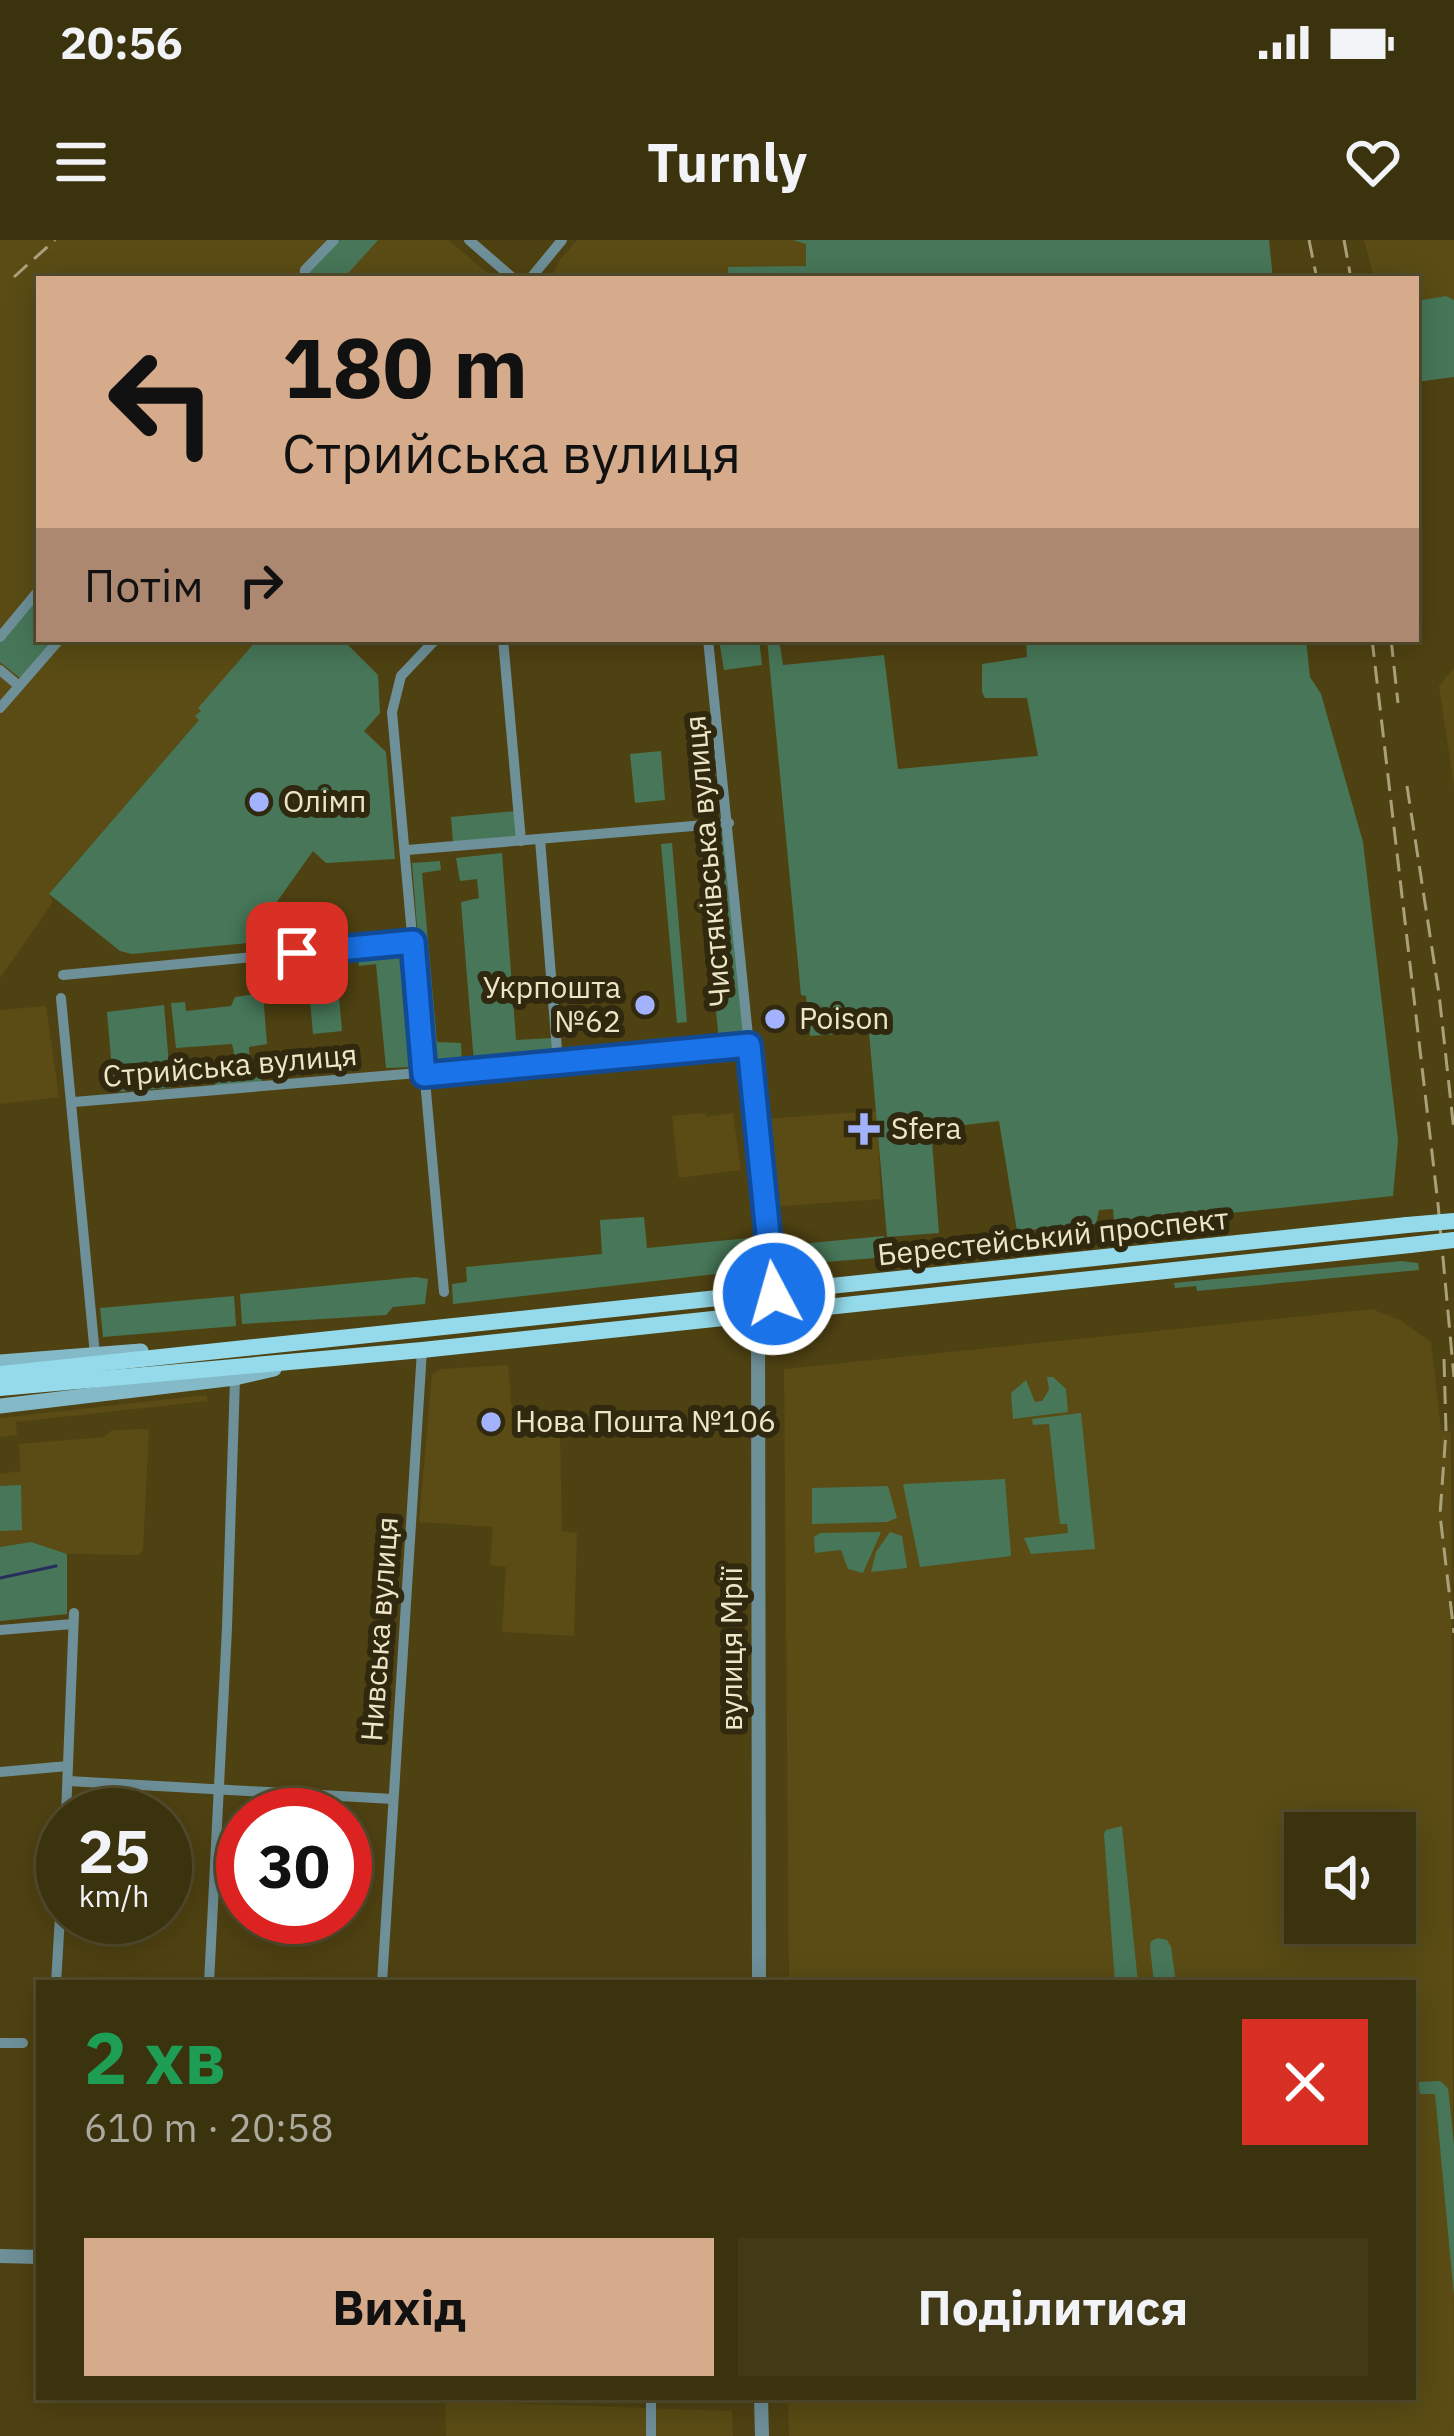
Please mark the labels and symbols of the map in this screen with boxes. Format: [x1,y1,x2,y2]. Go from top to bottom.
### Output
street label: Чистяківська вулиця [674,714,739,1009]
place label: Олімп [283,781,366,820]
marker: Олімп [246,789,272,815]
pin [246,902,348,1004]
place label: Укрпошта №62 [483,967,621,1040]
marker: Укрпошта №62 [632,992,658,1018]
place label: Poison [799,998,889,1037]
marker: Poison [762,1006,788,1032]
street label: Стрийська вулиця [101,1034,359,1095]
place label: Sfera [891,1108,961,1147]
marker: Sfera [848,1113,880,1145]
street label: Берестейський проспект [875,1198,1230,1273]
position arrow [711,1231,837,1357]
place label: Нова Пошта №106 [515,1401,776,1440]
marker: Нова Пошта №106 [478,1409,504,1435]
street label: Нивська вулиця [351,1515,406,1743]
street label: вулиця Мрії [711,1565,750,1731]
speed limit sign: 30 [216,1788,372,1944]

